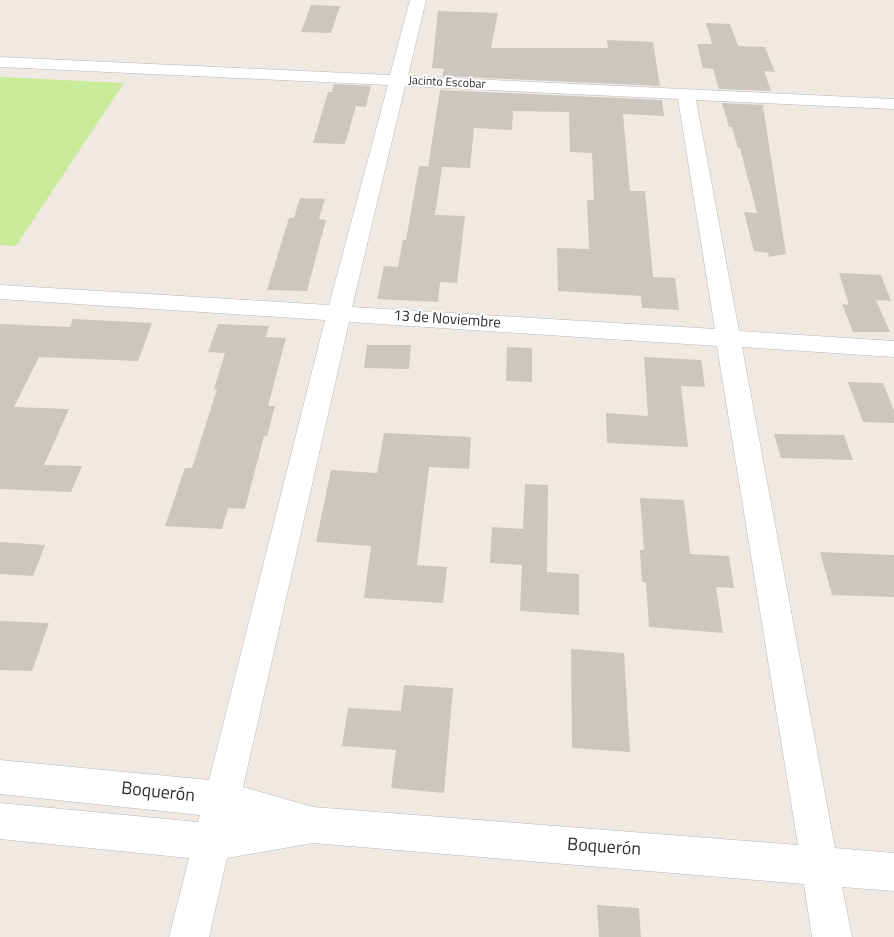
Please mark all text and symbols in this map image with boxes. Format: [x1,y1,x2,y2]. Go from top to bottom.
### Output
street label: Jacinto Escobar [408,74,486,92]
street label: 13 de Noviembre [393,307,501,333]
street label: Boquerón [120,778,196,808]
street label: Boquerón [566,835,642,861]

